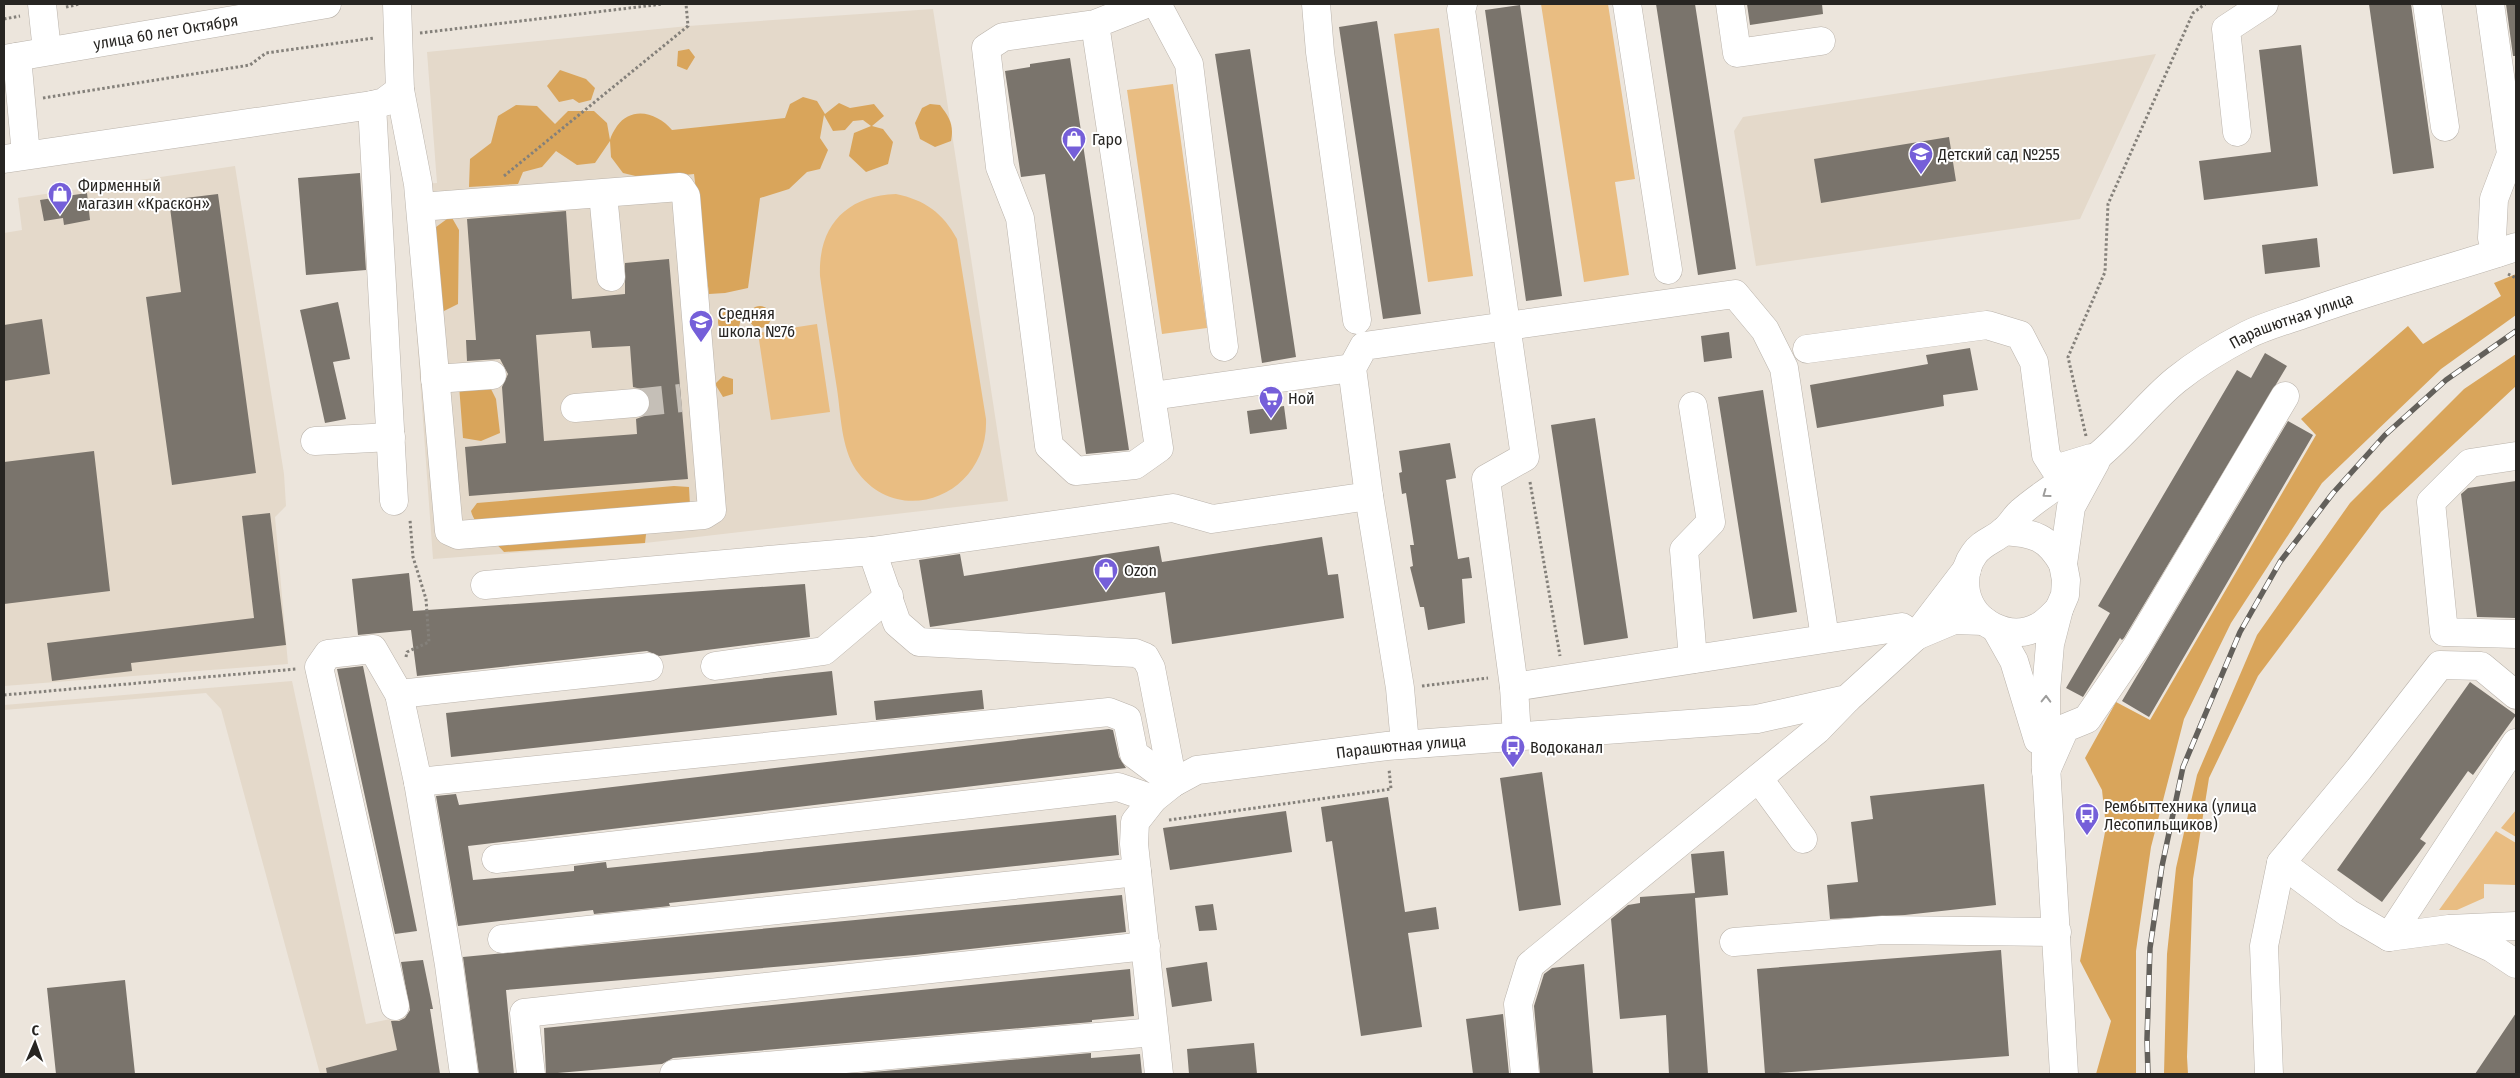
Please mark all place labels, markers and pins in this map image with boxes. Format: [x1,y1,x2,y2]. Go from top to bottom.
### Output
shop icon: Гаро [1061,126,1087,160]
place label: Гаро [1092,130,1123,149]
school or university icon: Детский сад №255 [1908,141,1934,175]
place label: Детский сад №255 [1937,145,2060,164]
place label: Фирменный магазин «Краскон» [78,176,210,213]
shop icon: Фирменный магазин «Краскон» [47,181,73,215]
place label: Средняя школа №76 [718,304,795,341]
school or university icon: Средняя школа №76 [688,309,714,343]
supermarket icon: Ной [1258,385,1284,419]
place label: Ной [1288,389,1315,408]
shop icon: Ozon [1093,557,1119,591]
place label: Ozon [1124,561,1157,580]
bus stop icon: Водоканал [1500,734,1526,768]
place label: Водоканал [1530,738,1603,757]
place label: Рембыттехника (улица Лесопильщиков) [2104,797,2257,834]
bus stop icon: Рембыттехника (улица Лесопильщиков) [2074,802,2100,836]

